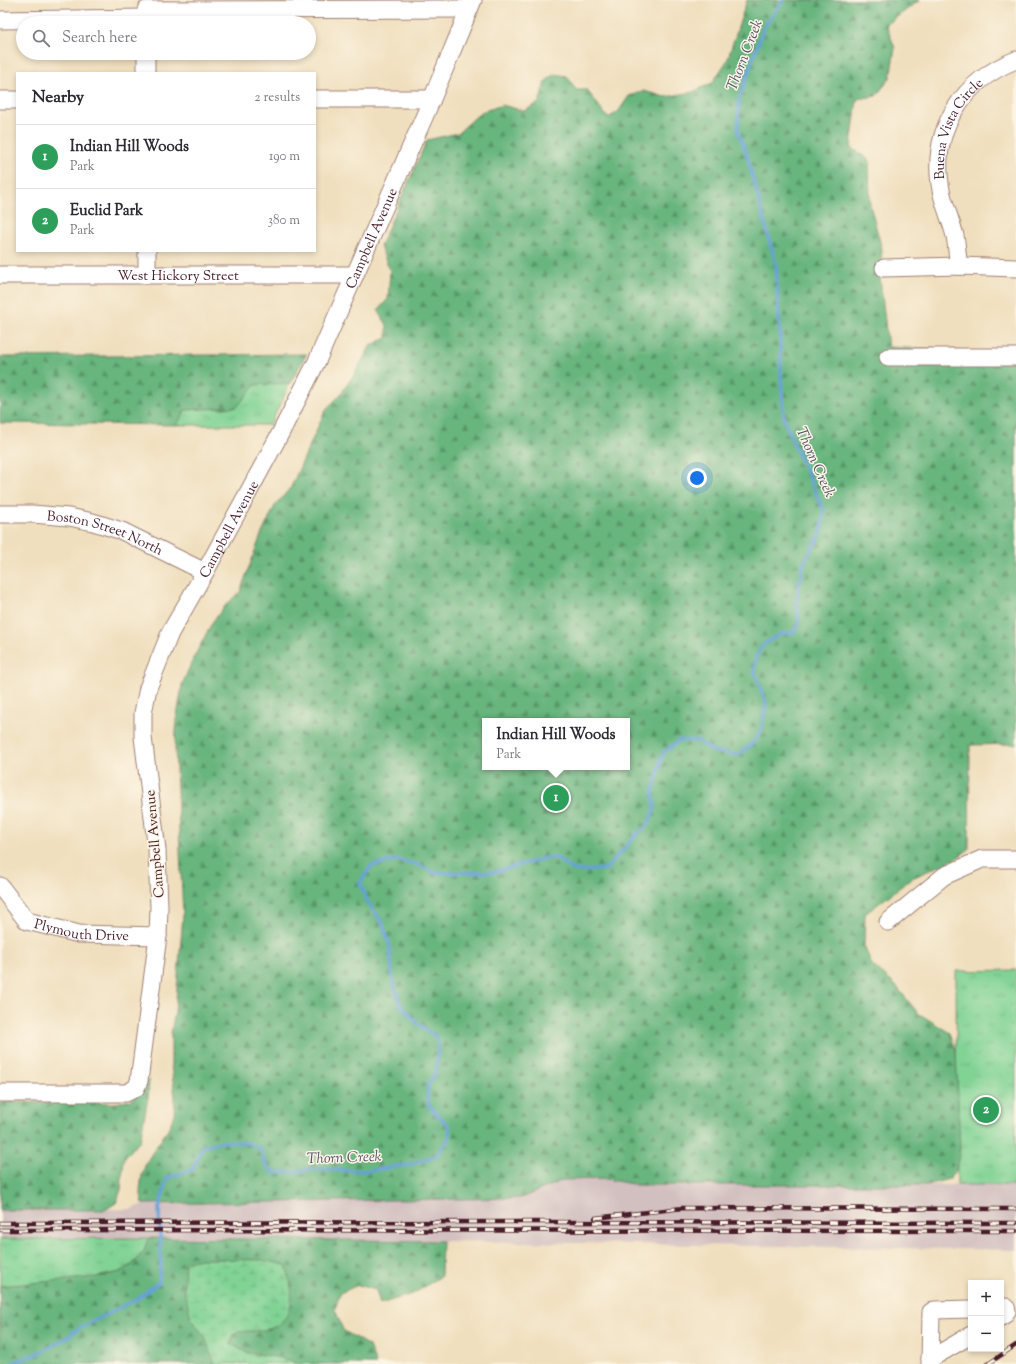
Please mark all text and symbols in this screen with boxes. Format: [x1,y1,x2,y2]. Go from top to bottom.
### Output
search box [16,16,316,60]
water label: Thorn Creek [722,17,769,94]
icon: search [30,27,52,49]
text: Search here [62,28,137,49]
street label: Buena Vista Circle [931,74,988,180]
text: Nearby [32,86,84,110]
text: 2 results [255,89,300,107]
text: Indian Hill Woods [70,137,189,158]
text: 1 [43,148,47,166]
text: 190 m [269,148,300,166]
text: Park [70,158,95,176]
street label: Campbell Avenue [342,185,404,293]
text: Euclid Park [70,201,143,222]
text: 2 [42,212,48,230]
text: 380 m [268,212,300,230]
text: Park [70,222,95,240]
street label: West Hickory Street [117,267,239,287]
water label: Thorn Creek [790,424,840,501]
your location [687,468,707,488]
street label: Campbell Avenue [195,478,265,582]
street label: Boston Street North [46,507,166,562]
popup [482,718,630,770]
text: Indian Hill Woods [496,725,616,746]
text: Park [496,746,521,764]
pin: 1 [543,783,569,813]
street label: Campbell Avenue [141,789,171,899]
street label: Plymouth Drive [32,915,129,947]
pin: 2 [973,1095,999,1125]
water label: Thorn Creek [306,1147,382,1170]
map controls [968,1280,1004,1352]
button: + [968,1280,1004,1316]
button: − [968,1316,1004,1352]

